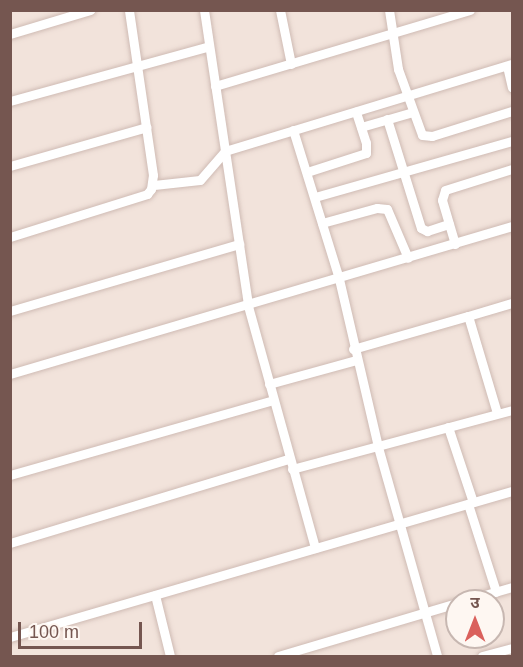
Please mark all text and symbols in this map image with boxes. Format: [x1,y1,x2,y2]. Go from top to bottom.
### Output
north arrow [445,589,505,649]
text: उ [470,594,480,611]
scale bar [21,610,146,648]
text: 100 m [29,622,79,642]

